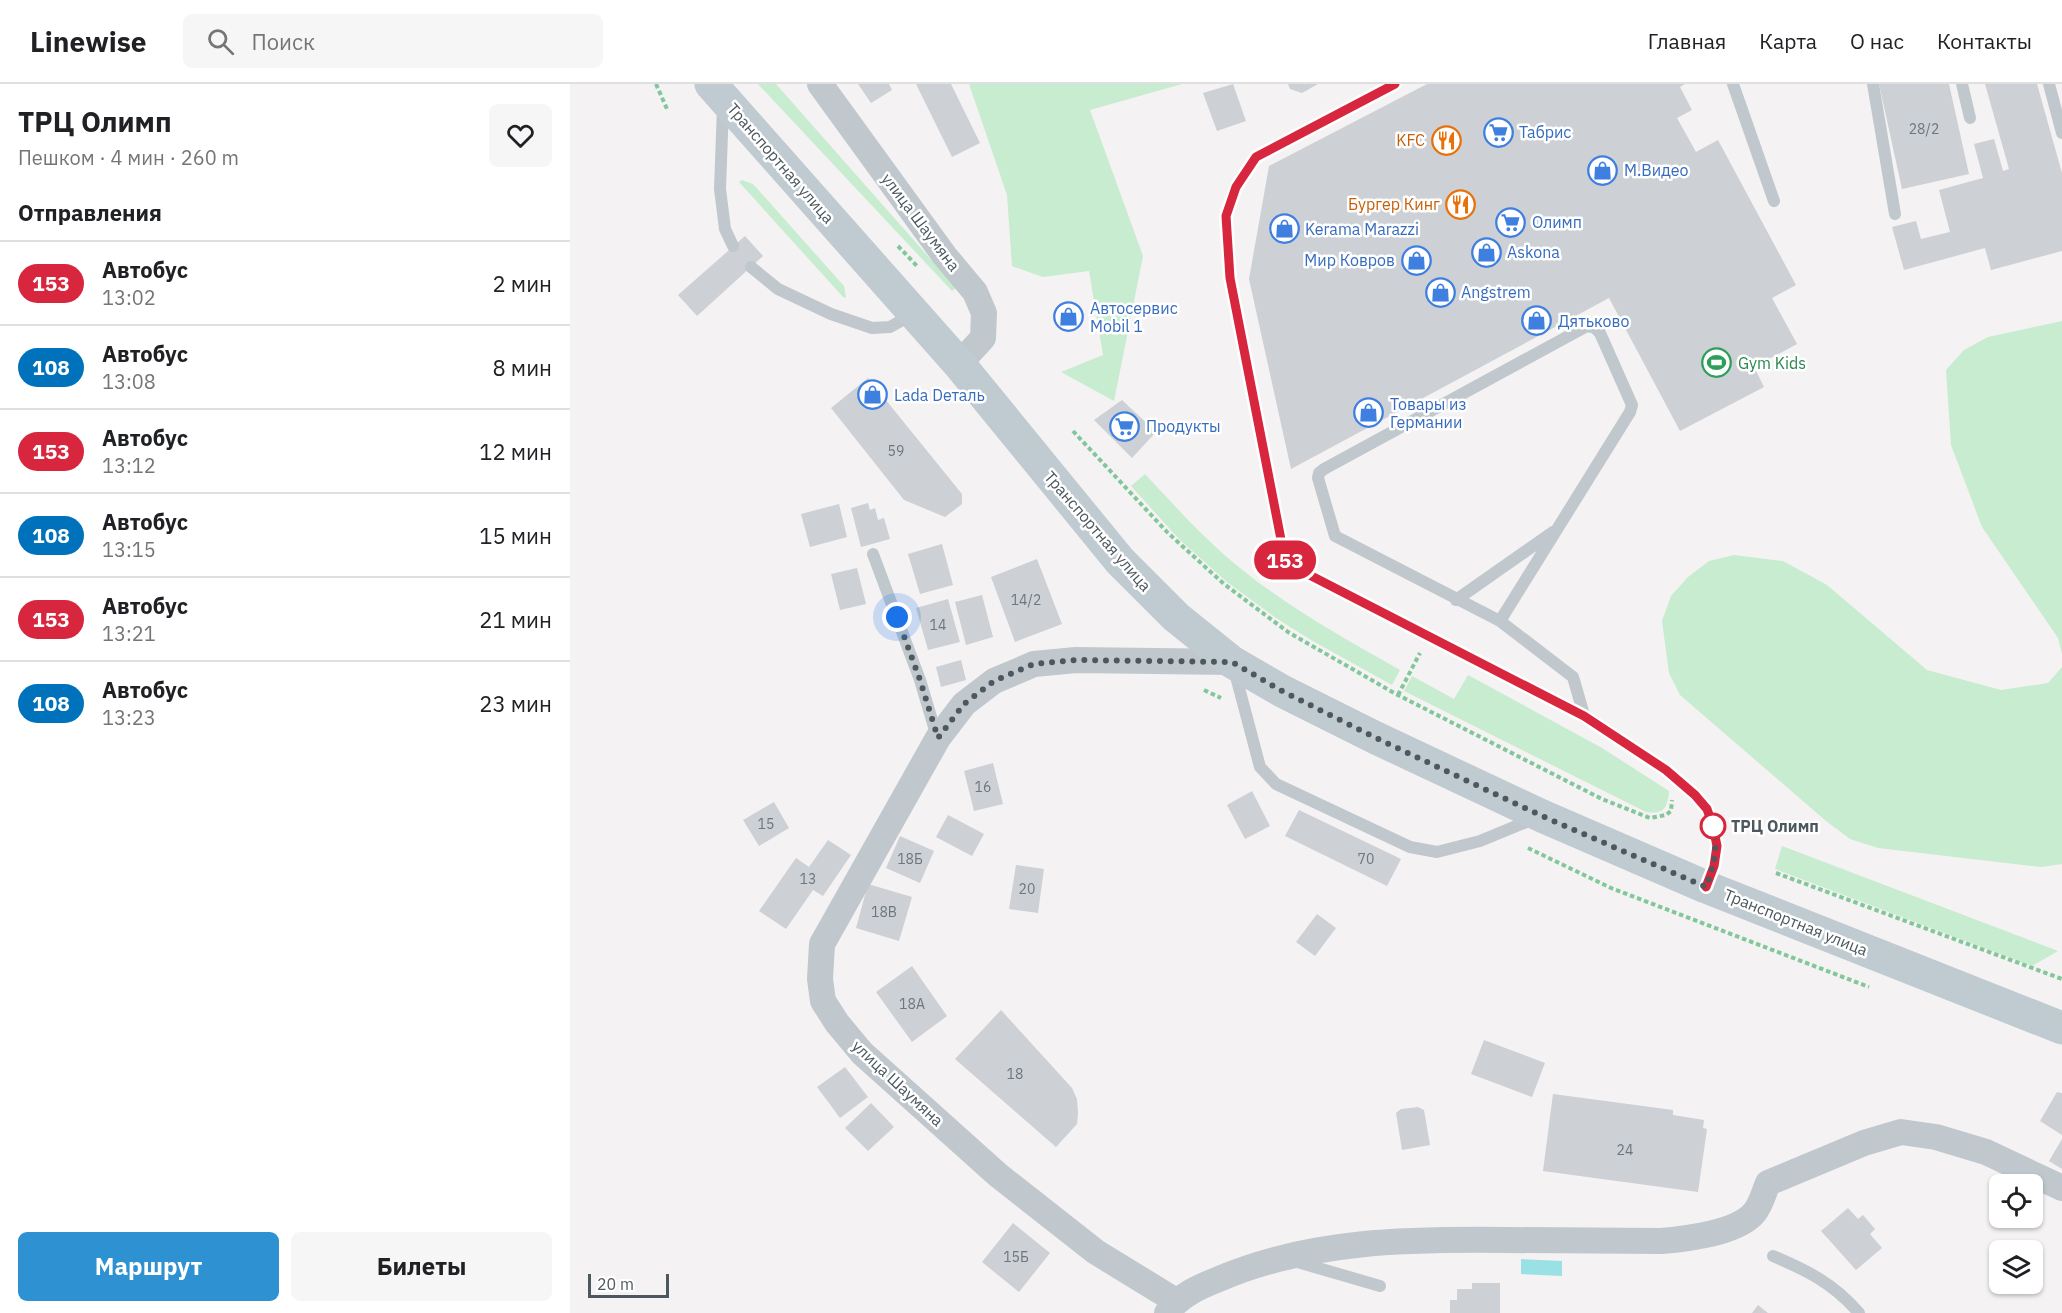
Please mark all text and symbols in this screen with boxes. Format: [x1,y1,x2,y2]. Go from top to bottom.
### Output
search box [183,14,603,68]
text: Linewise [30,23,147,60]
icon: search [204,25,237,58]
text: Поиск [252,27,315,56]
text: Главная [1648,27,1726,55]
text: Карта [1759,27,1817,55]
text: О нас [1850,27,1904,55]
text: Контакты [1937,27,2032,55]
street label: Транспортная улица [723,99,839,228]
text: ТРЦ Олимп [18,103,172,140]
button: heart [489,104,552,167]
supermarket icon: Табрис [1482,116,1514,148]
house number: 28/2 [1909,120,1939,138]
place label: Табрис [1519,122,1571,142]
restaurant icon: KFC [1430,124,1462,156]
place label: KFC [1396,130,1425,150]
text: Пешком · 4 мин · 260 m [18,144,239,171]
shop icon: М.Видео [1587,154,1619,186]
place label: М.Видео [1624,160,1689,180]
street label: улица Шаумяна [878,169,965,275]
restaurant icon: Бургер Кинг [1445,188,1477,220]
place label: Бургер Кинг [1348,194,1440,214]
text: Отправления [18,198,162,227]
supermarket icon: Олимп [1495,206,1527,238]
place label: Олимп [1532,212,1582,232]
shop icon: Kerama Marazzi [1268,213,1300,245]
place label: Kerama Marazzi [1305,219,1419,239]
shop icon: Askona [1470,236,1502,268]
place label: Askona [1507,242,1560,262]
shop icon: Мир Ковров [1400,244,1432,276]
place label: Мир Ковров [1304,250,1395,270]
text: Автобус [102,255,188,284]
text: 153 [32,269,70,297]
text: 2 мин [492,269,552,298]
shop icon: Angstrem [1424,276,1456,308]
place label: Angstrem [1461,282,1531,302]
text: 13:02 [102,284,156,311]
place label: Автосервис Mobil 1 [1090,298,1178,336]
shop icon: Автосервис Mobil 1 [1053,301,1085,333]
shop icon: Дятьково [1521,305,1553,337]
place label: Дятьково [1558,311,1629,331]
text: Автобус [102,339,188,368]
sports icon: Gym Kids [1701,347,1733,379]
text: 108 [32,353,70,381]
text: 8 мин [492,353,552,382]
place label: Gym Kids [1738,353,1806,373]
text: 13:08 [102,368,156,395]
shop icon: Lada Dеталь [857,379,889,411]
place label: Lada Dеталь [894,385,985,405]
place label: Товары из Германии [1390,394,1467,432]
shop icon: Товары из Германии [1353,397,1385,429]
supermarket icon: Продукты [1109,410,1141,442]
place label: Продукты [1146,416,1221,436]
text: Автобус [102,423,188,452]
text: 153 [32,437,70,465]
text: 12 мин [479,437,552,466]
house number: 59 [888,442,904,460]
text: 13:12 [102,452,156,479]
street label: Транспортная улица [1040,467,1156,596]
text: Автобус [102,507,188,536]
text: 108 [32,521,70,549]
text: 15 мин [479,521,552,550]
text: 13:15 [102,536,156,563]
line badge: 153 [1250,540,1320,580]
text: 153 [1266,546,1304,574]
text: Автобус [102,591,188,620]
house number: 14/2 [1011,591,1041,609]
your location [882,602,912,632]
text: 153 [32,605,70,633]
text: 21 мин [479,605,552,634]
house number: 14 [930,616,946,634]
text: 13:21 [102,620,156,647]
text: Автобус [102,675,188,704]
text: 108 [32,689,70,717]
text: 23 мин [479,689,552,718]
text: 13:23 [102,704,156,731]
house number: 16 [975,778,991,796]
marker: ТРЦ Олимп [1700,813,1726,839]
house number: 15 [758,815,774,833]
place label: ТРЦ Олимп [1731,816,1819,836]
house number: 18Б [897,850,923,868]
house number: 70 [1358,850,1374,868]
house number: 13 [800,870,816,888]
house number: 20 [1019,880,1035,898]
street label: Транспортная улица [1721,884,1871,960]
house number: 18В [871,903,897,921]
house number: 18А [899,995,925,1013]
street label: улица Шаумяна [848,1036,948,1131]
house number: 18 [1007,1065,1023,1083]
house number: 24 [1617,1141,1633,1159]
map controls [1989,1174,2043,1294]
button: locate [1989,1174,2043,1228]
button: Маршрут [18,1232,279,1301]
button: Билеты [291,1232,552,1301]
button: layers [1989,1240,2043,1294]
house number: 15Б [1003,1248,1029,1266]
scale bar [588,1271,669,1298]
text: 20 m [597,1274,634,1294]

